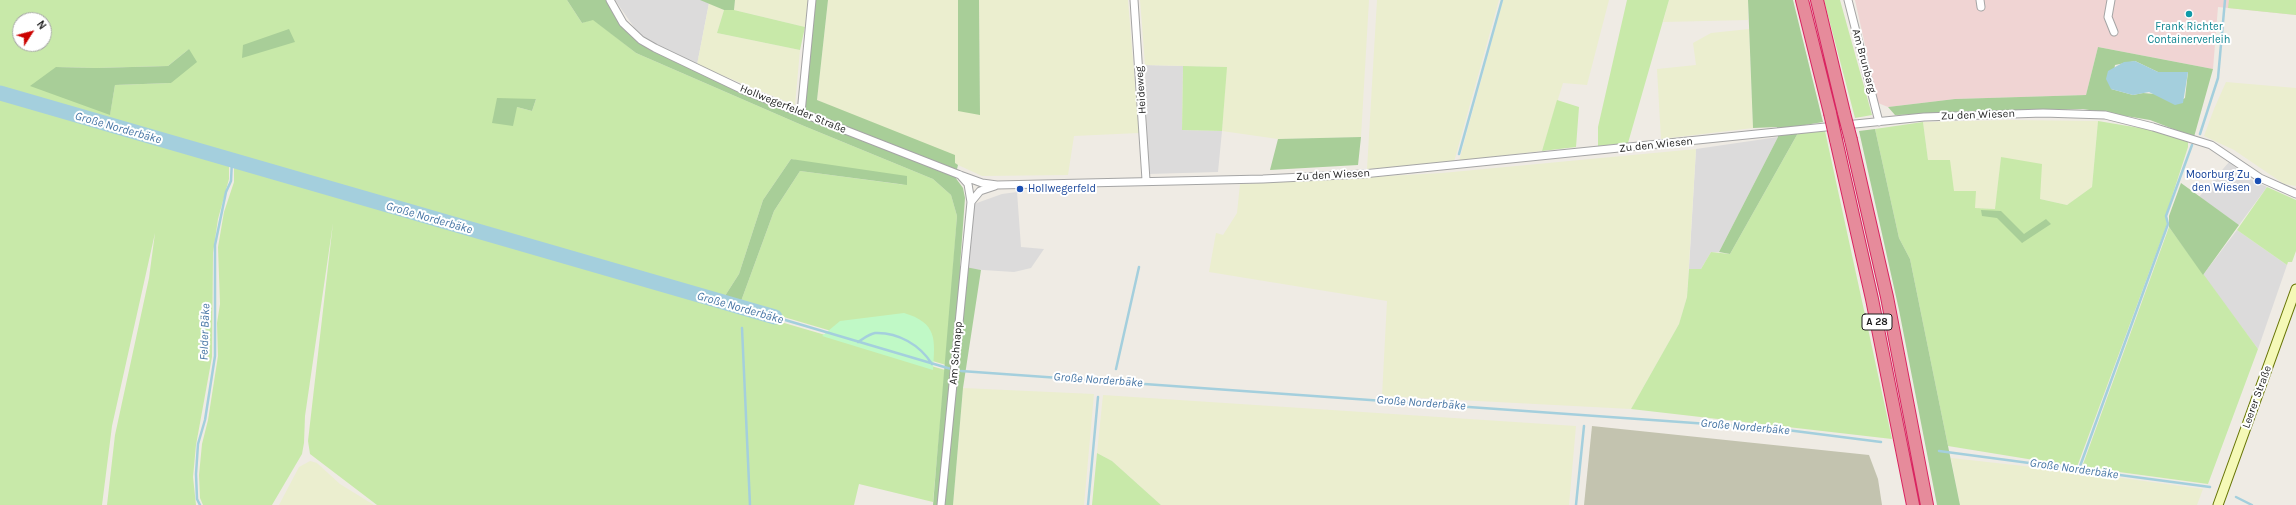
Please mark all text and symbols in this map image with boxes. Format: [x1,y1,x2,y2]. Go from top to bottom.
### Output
marker: Frank Richter Containerverleih [2184,9,2194,19]
north arrow [12,12,52,52]
text: N [34,18,49,32]
place label: Frank Richter Containerverleih [2148,20,2230,46]
street label: Am Brunbarg [1849,27,1879,95]
street label: Heideweg [1133,65,1149,115]
street label: Hollwegerfelder Straße [738,82,848,136]
street label: Zu den Wiesen [1941,107,2015,123]
water label: Große Norderbäke [73,109,163,147]
street label: Zu den Wiesen [1619,135,1693,155]
street label: Zu den Wiesen [1296,166,1370,184]
place label: Moorburg Zu den Wiesen [2186,168,2250,194]
marker: Moorburg Zu den Wiesen [2253,176,2263,186]
place label: Hollwegerfeld [1028,182,1096,196]
marker: Hollwegerfeld [1015,184,1025,194]
water label: Große Norderbäke [384,199,474,237]
water label: Große Norderbäke [695,289,785,327]
water label: Felder Bäke [197,303,213,361]
road number: A 28 [1862,314,1892,330]
street label: Am Schnapp [947,321,965,385]
street label: Leerer Straße [2240,364,2274,430]
water label: Große Norderbäke [1053,370,1143,390]
water label: Große Norderbäke [1376,393,1466,413]
water label: Große Norderbäke [1700,416,1790,438]
water label: Große Norderbäke [2029,456,2119,482]

